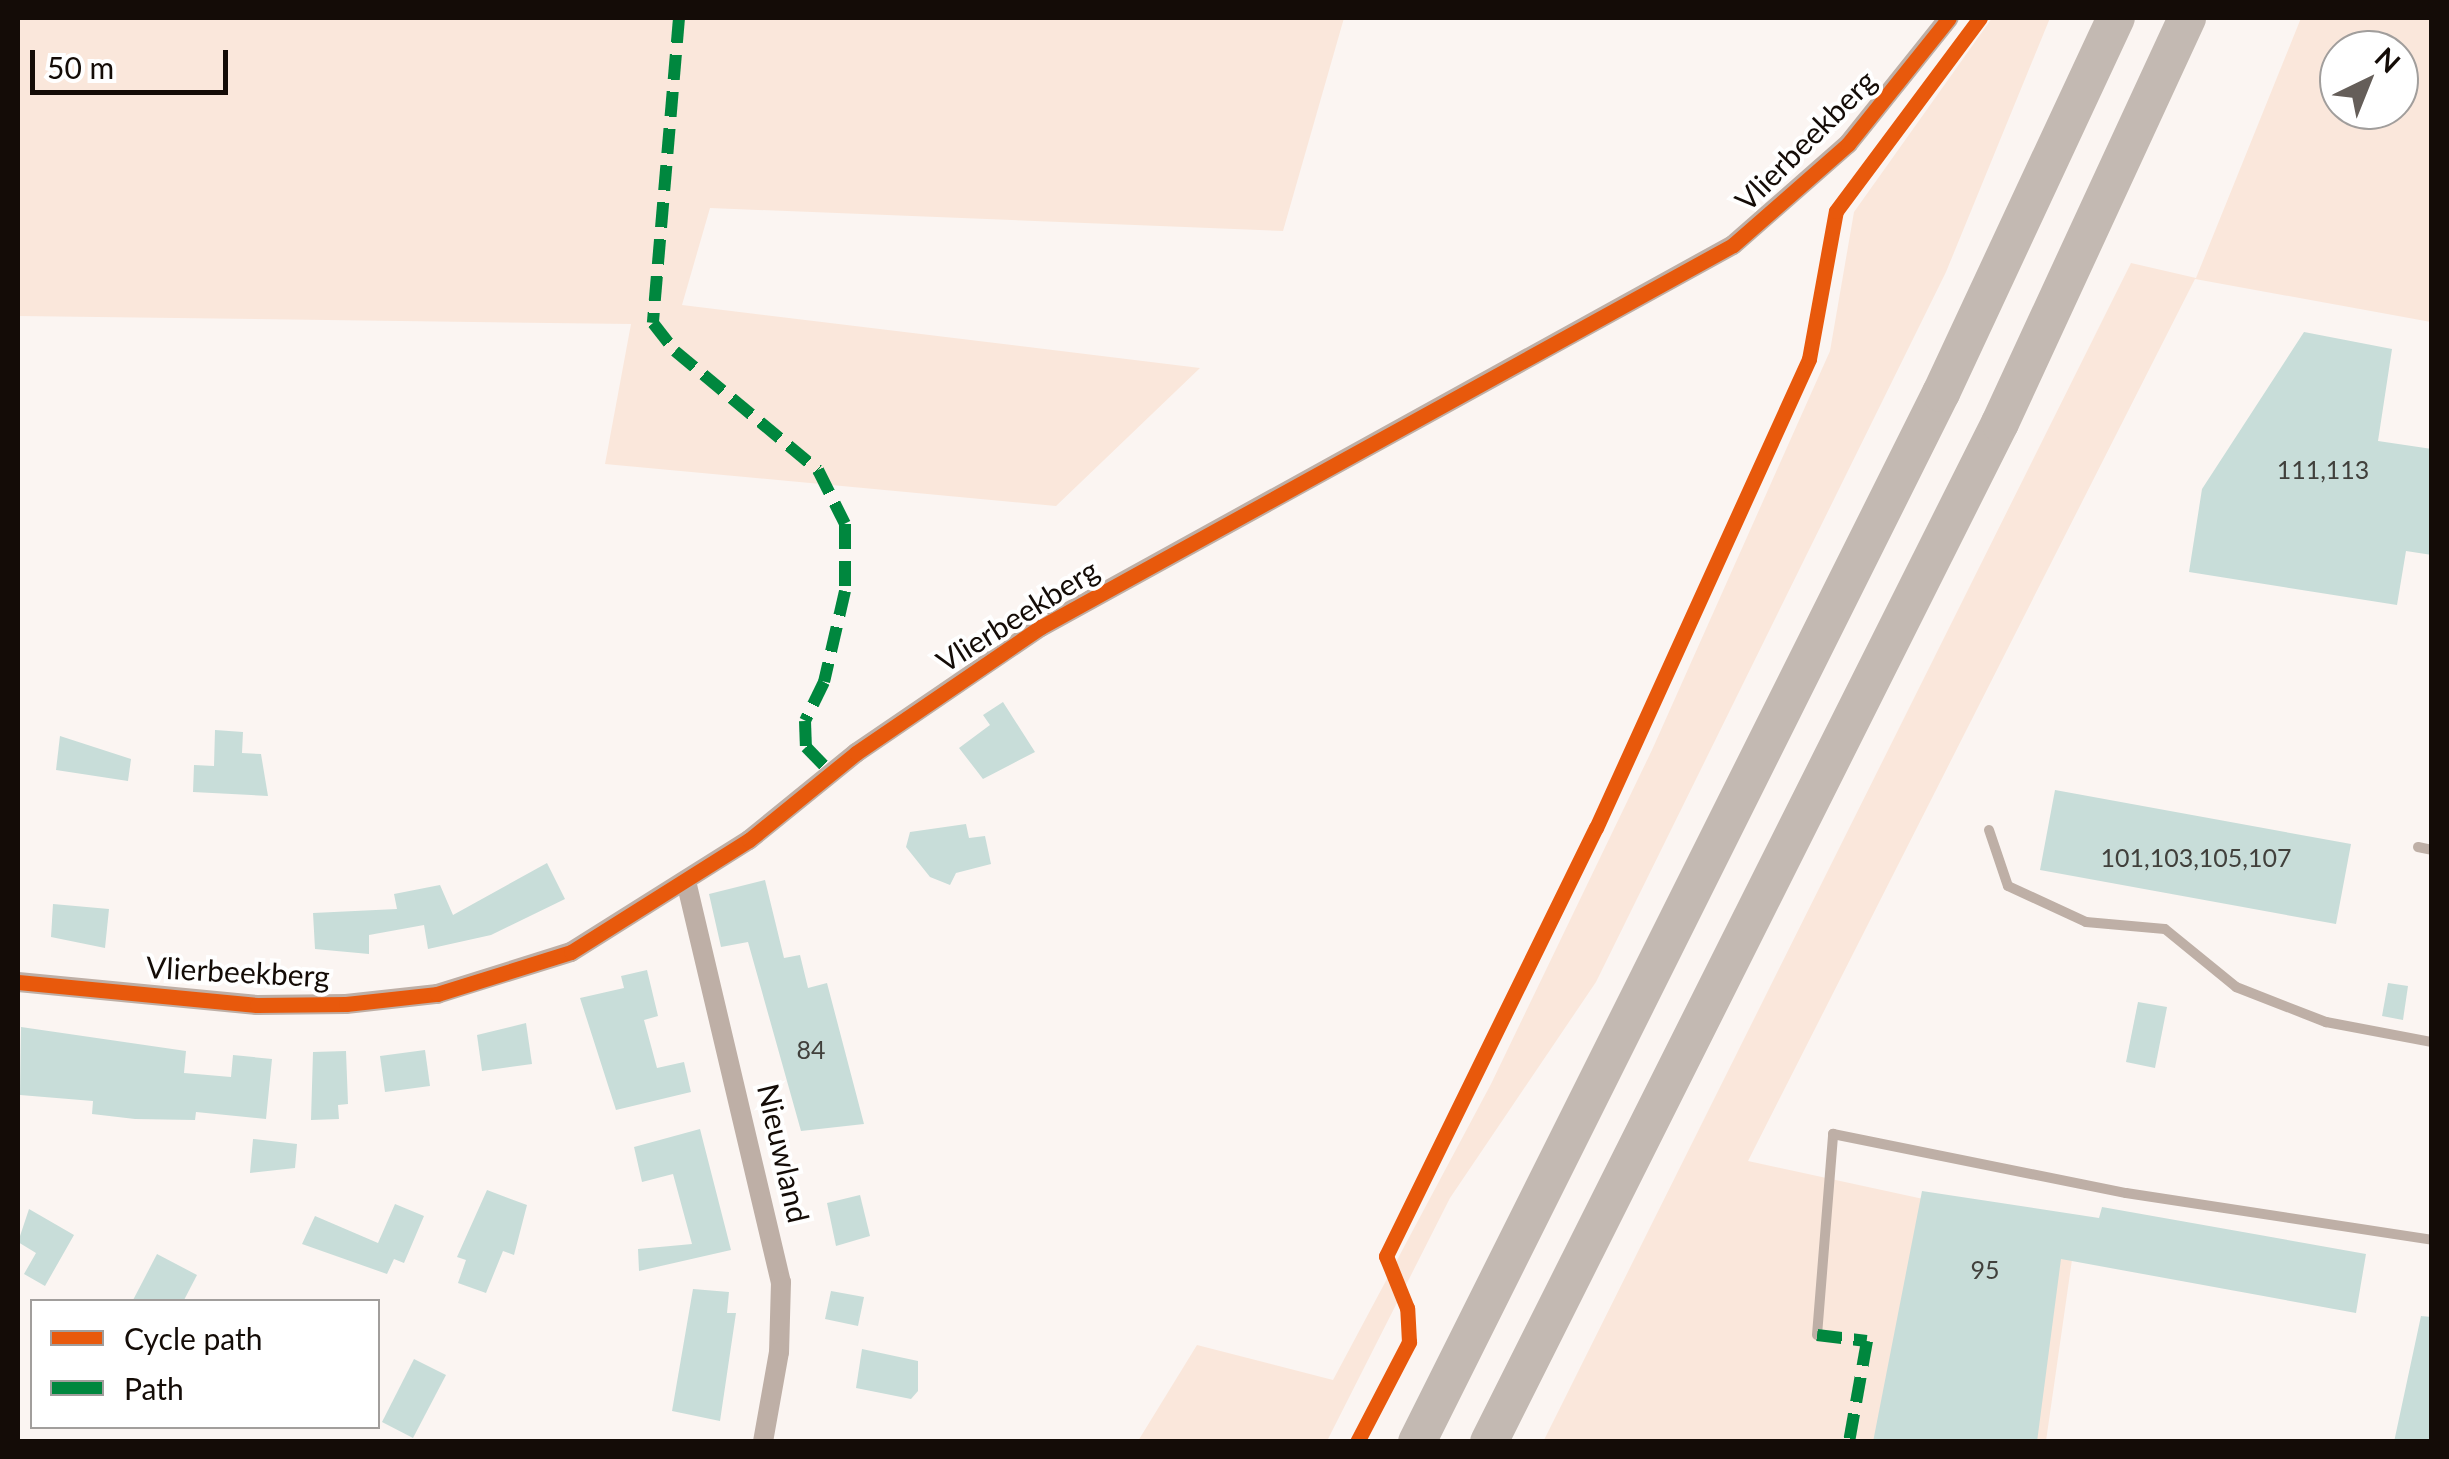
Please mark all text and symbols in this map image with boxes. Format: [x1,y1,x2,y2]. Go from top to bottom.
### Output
scale bar [35,30,232,92]
north arrow [2319,30,2419,130]
text: N [2369,40,2408,79]
text: 50 m [47,49,114,85]
street label: Vlierbeekberg [1727,62,1883,218]
house number: 111,113 [2277,454,2369,484]
street label: Vlierbeekberg [930,551,1104,679]
house number: 101,103,105,107 [2100,842,2292,872]
street label: Vlierbeekberg [145,948,331,994]
house number: 84 [797,1034,825,1064]
street label: Nieuwland [751,1080,817,1226]
house number: 95 [1971,1254,1999,1284]
legend [30,1299,380,1429]
text: Cycle path [124,1320,263,1356]
text: Path [124,1370,184,1406]

